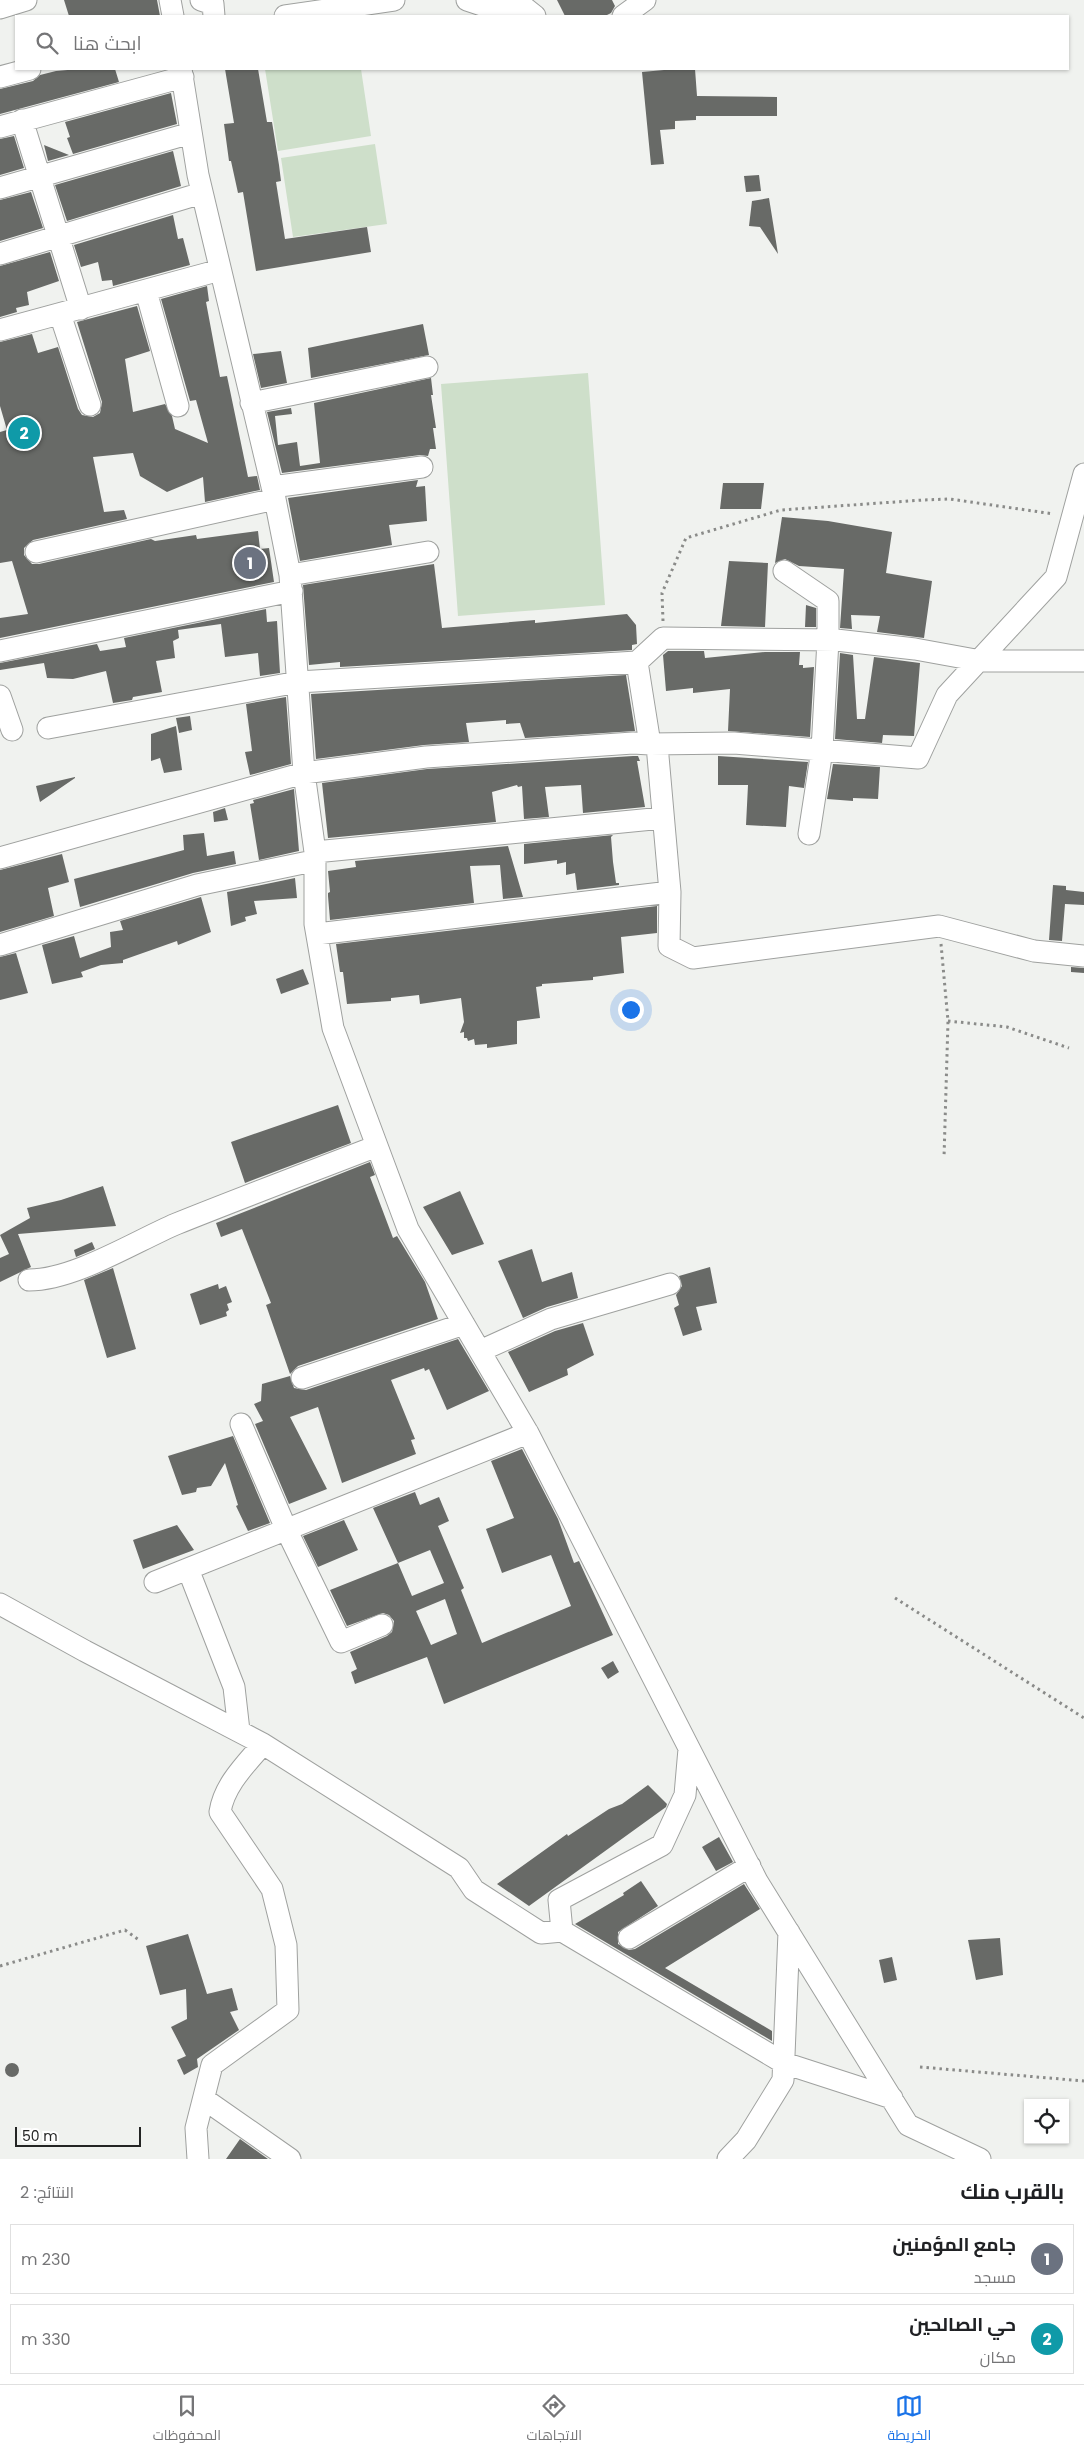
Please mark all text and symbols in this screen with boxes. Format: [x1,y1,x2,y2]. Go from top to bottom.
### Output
search box [15,15,1069,70]
icon: search [33,29,61,57]
text: ابحث هنا [73,30,142,57]
pin: 2 [8,414,40,452]
pin: 1 [234,544,266,582]
your location [618,997,644,1023]
map controls [1024,2099,1069,2144]
button: locate [1024,2099,1069,2144]
scale bar [15,2124,141,2147]
text: 50 m [22,2126,58,2146]
text: بالقرب منك [960,2177,1064,2206]
text: النتائج: 2 [20,2181,74,2204]
text: جامع المؤمنين [892,2231,1016,2258]
text: 230 m [21,2248,70,2271]
text: 1 [1044,2248,1050,2271]
text: مسجد [974,2266,1016,2289]
text: حي الصالحين [909,2311,1016,2338]
text: 330 m [21,2328,71,2351]
text: 2 [1042,2328,1052,2351]
text: مكان [980,2346,1016,2369]
tab: المحفوظات [153,2392,221,2448]
tab: الاتجاهات [527,2392,582,2448]
tab: الخريطة [888,2392,931,2448]

